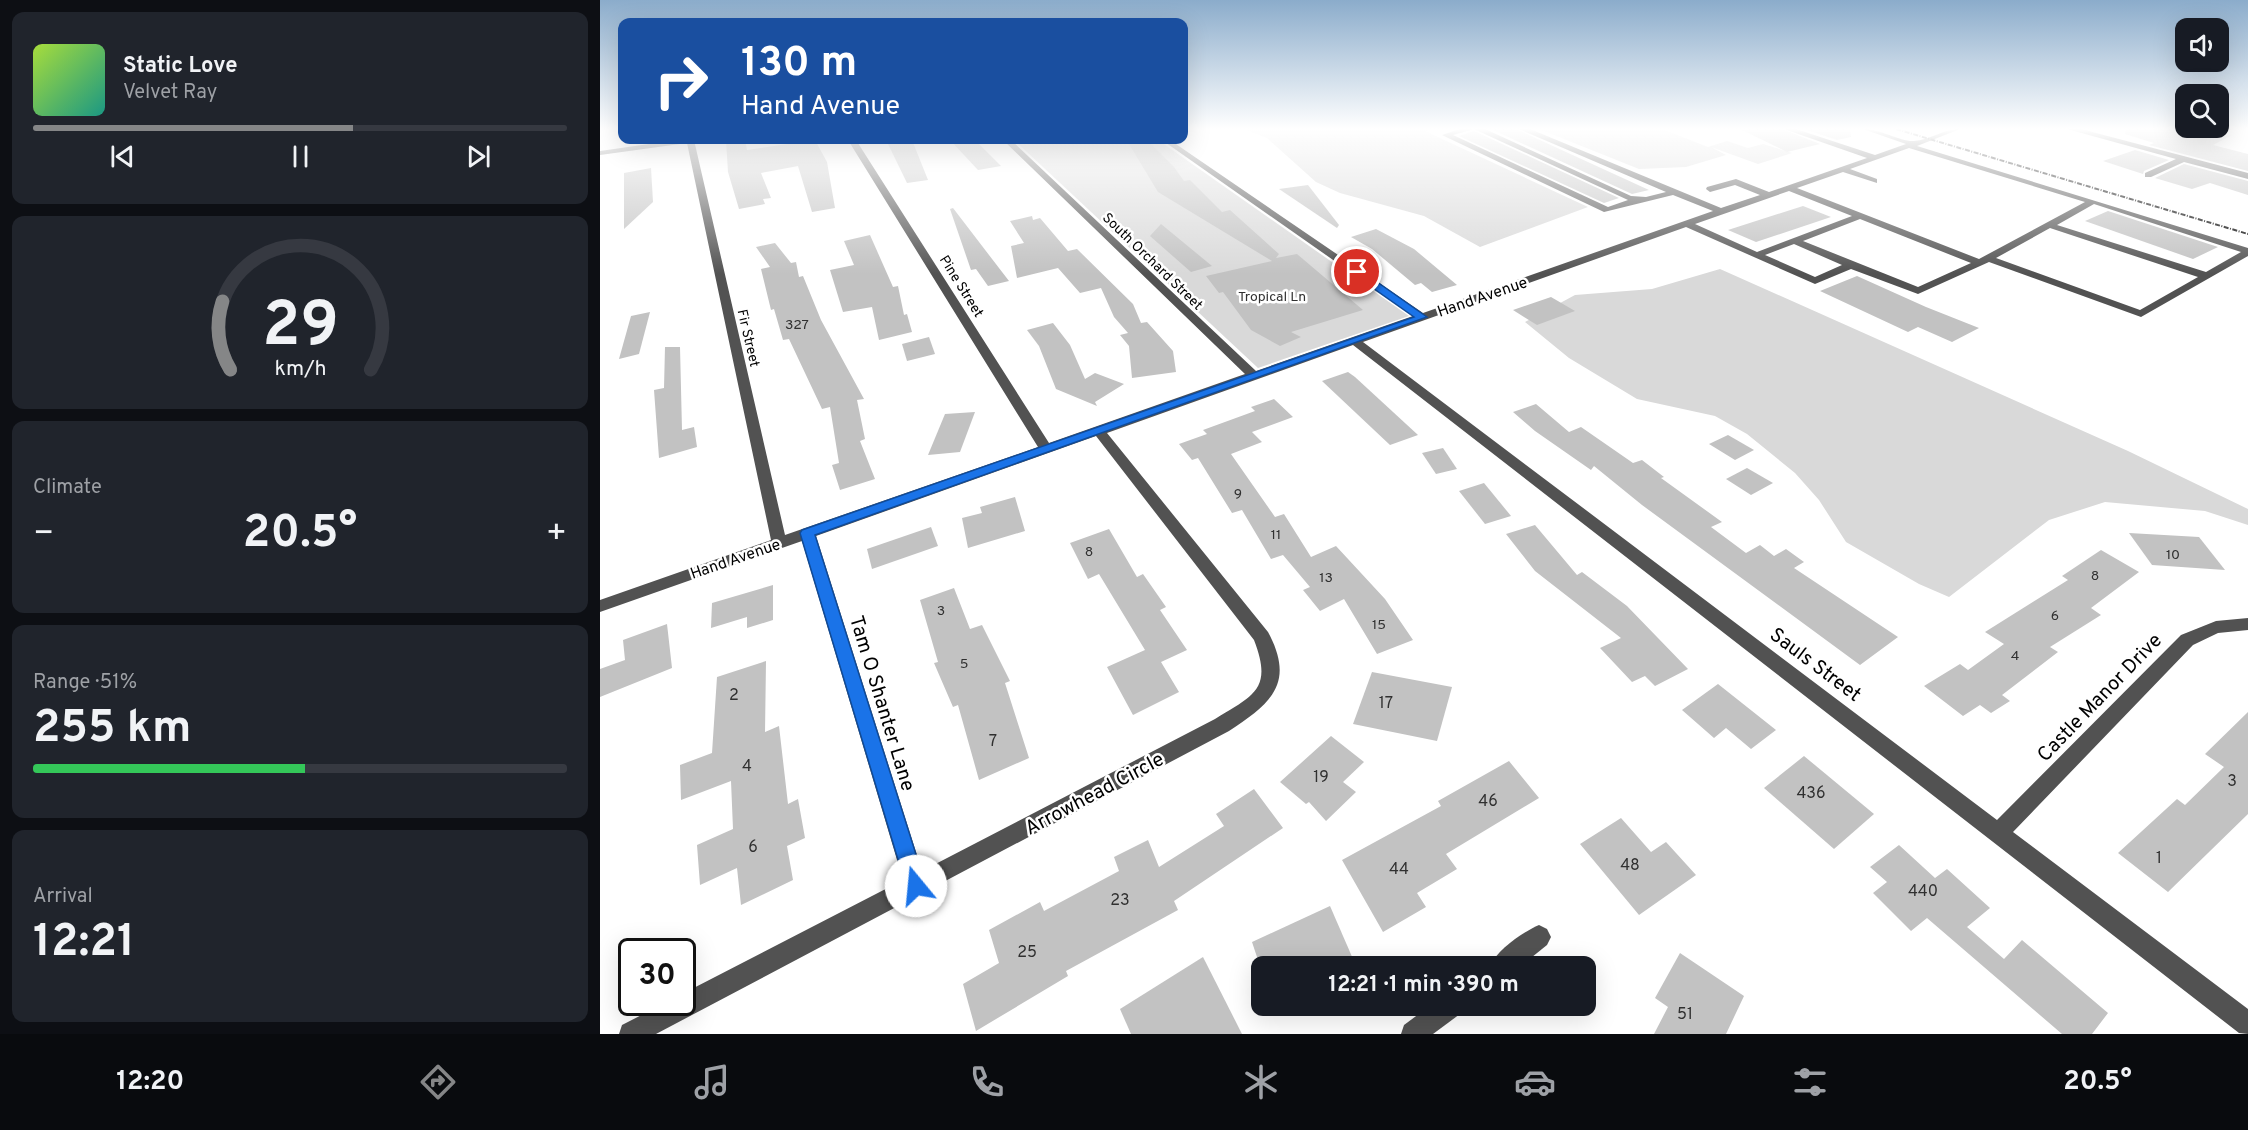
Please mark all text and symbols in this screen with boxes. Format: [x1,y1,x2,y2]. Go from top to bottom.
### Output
map controls [2175,18,2229,138]
button: sound [2175,18,2229,72]
text: 130 m [741,38,857,91]
icon: right [642,42,720,120]
text: Static Love [123,53,237,80]
text: Velvet Ray [123,80,217,106]
button: search [2175,84,2229,138]
text: Hand Avenue [741,90,900,124]
icon: previous [106,140,139,173]
icon: pause [284,140,317,173]
icon: next [462,140,495,173]
street label: South Orchard Street [1098,210,1206,314]
pin [1331,246,1382,297]
street label: Pine Street [935,253,986,321]
icon: arrive [1340,255,1373,288]
street label: Hand Avenue [1435,273,1530,323]
text: 29 [262,289,338,368]
park label: Tropical Ln [1238,289,1306,306]
street label: Fir Street [733,308,762,369]
house number: 327 [785,317,809,334]
text: km/h [274,356,326,383]
text: Climate [33,475,102,501]
house number: 9 [1234,486,1242,503]
text: 20.5° [243,506,357,563]
text: − [33,514,54,556]
text: + [546,514,567,556]
house number: 11 [1271,527,1281,544]
street label: Hand Avenue [688,535,783,585]
house number: 8 [1085,544,1093,561]
house number: 10 [2166,547,2180,564]
house number: 8 [2091,568,2099,585]
house number: 13 [1319,570,1333,587]
house number: 3 [937,603,945,620]
house number: 6 [2051,608,2059,625]
street label: Tam O Shanter Lane [842,613,920,795]
house number: 15 [1372,617,1386,634]
street label: Sauls Street [1764,623,1866,709]
street label: Castle Manor Drive [2032,628,2169,768]
house number: 4 [2011,648,2019,665]
house number: 5 [960,656,968,673]
text: Range · 51% [33,670,137,696]
house number: 2 [729,686,739,706]
house number: 17 [1379,694,1393,714]
text: 255 km [33,701,191,758]
house number: 7 [989,732,997,752]
street label: Arrowhead Circle [1021,747,1169,842]
house number: 4 [742,757,752,777]
house number: 19 [1313,768,1329,788]
house number: 3 [2227,772,2237,792]
house number: 436 [1796,784,1826,804]
house number: 46 [1478,792,1498,812]
house number: 6 [748,838,758,858]
house number: 1 [2156,849,2162,869]
position arrow [884,854,948,918]
house number: 48 [1620,856,1640,876]
house number: 44 [1389,860,1409,880]
house number: 440 [1908,882,1938,902]
text: Arrival [33,884,93,910]
house number: 23 [1110,891,1130,911]
text: 12:21 [33,915,135,972]
speed limit sign: 30 [618,938,696,1016]
house number: 25 [1017,943,1037,963]
text: 12:21 · 1 min · 390 m [1328,972,1519,999]
house number: 51 [1677,1005,1693,1025]
icon: directions [417,1061,459,1103]
icon: music [691,1061,733,1103]
icon: phone [966,1061,1008,1103]
icon: climate [1240,1061,1282,1103]
icon: car [1514,1061,1556,1103]
icon: filters [1789,1061,1831,1103]
text: 12:20 [116,1065,184,1099]
text: 20.5° [2063,1065,2132,1099]

